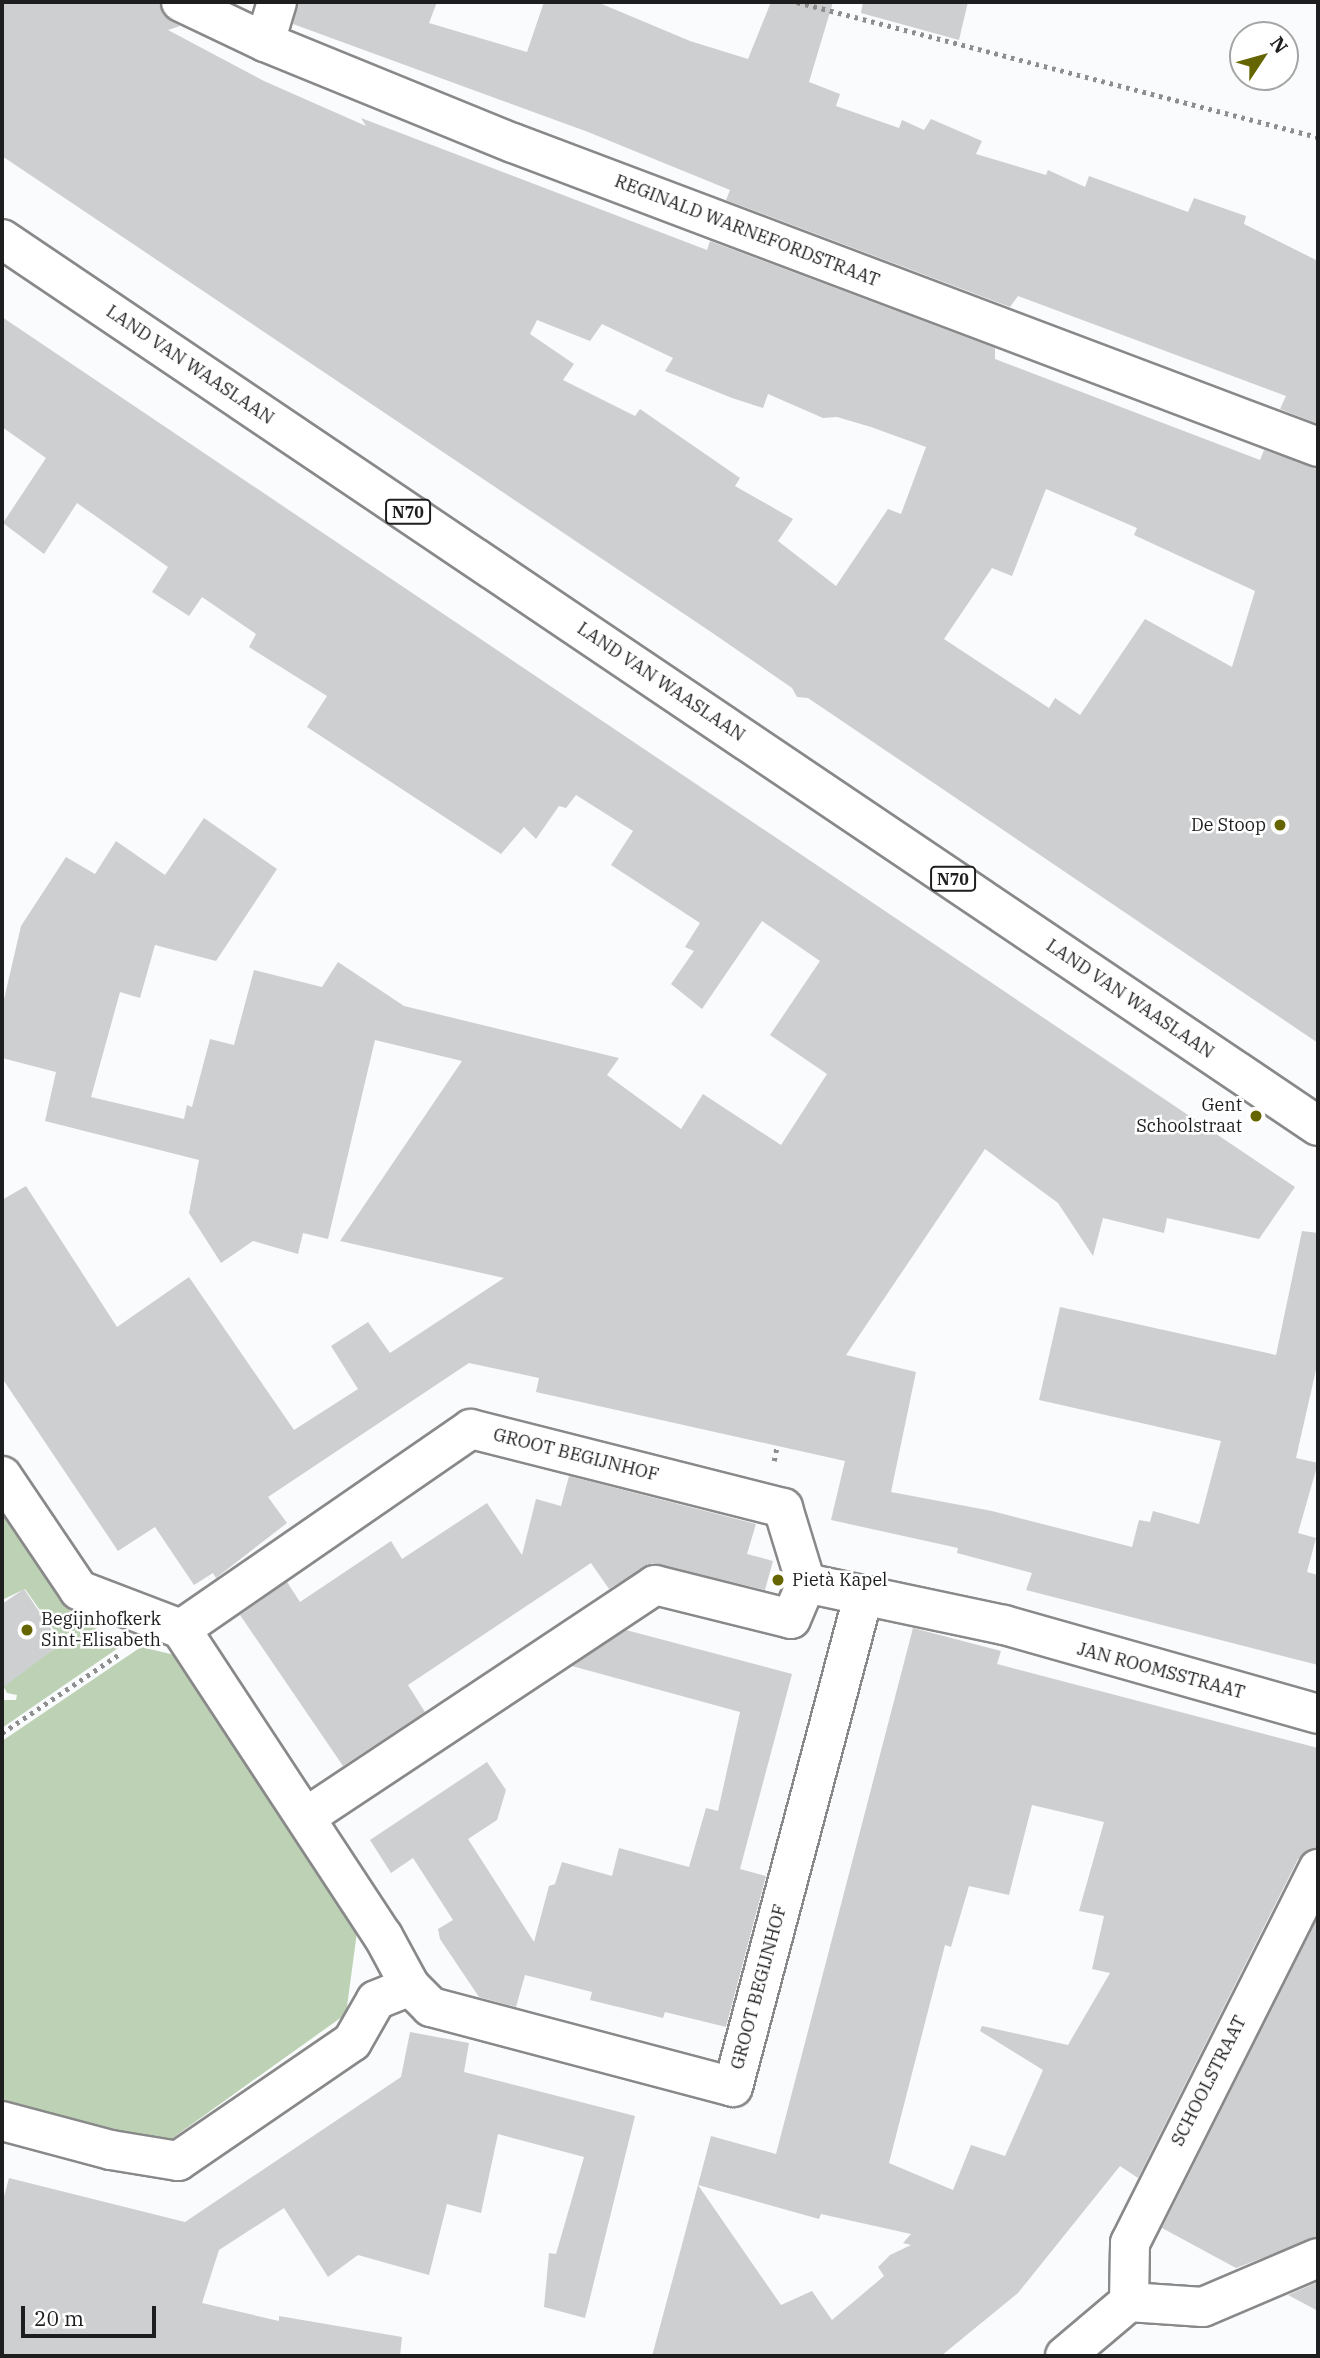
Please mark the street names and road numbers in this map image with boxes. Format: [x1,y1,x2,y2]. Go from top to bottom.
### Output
street label: REGINALD WARNEFORDSTRAAT [611,170,883,292]
street label: LAND VAN WAASLAAN [102,301,278,429]
road number: N70 [384,499,432,524]
street label: LAND VAN WAASLAAN [573,618,749,746]
road number: N70 [928,866,978,892]
street label: LAND VAN WAASLAAN [1042,935,1218,1063]
street label: GROOT BEGIJNHOF [491,1424,661,1486]
street label: JAN ROOMSSTRAAT [1075,1638,1247,1704]
street label: GROOT BEGIJNHOF [727,1902,791,2072]
street label: SCHOOLSTRAAT [1167,2012,1251,2150]

